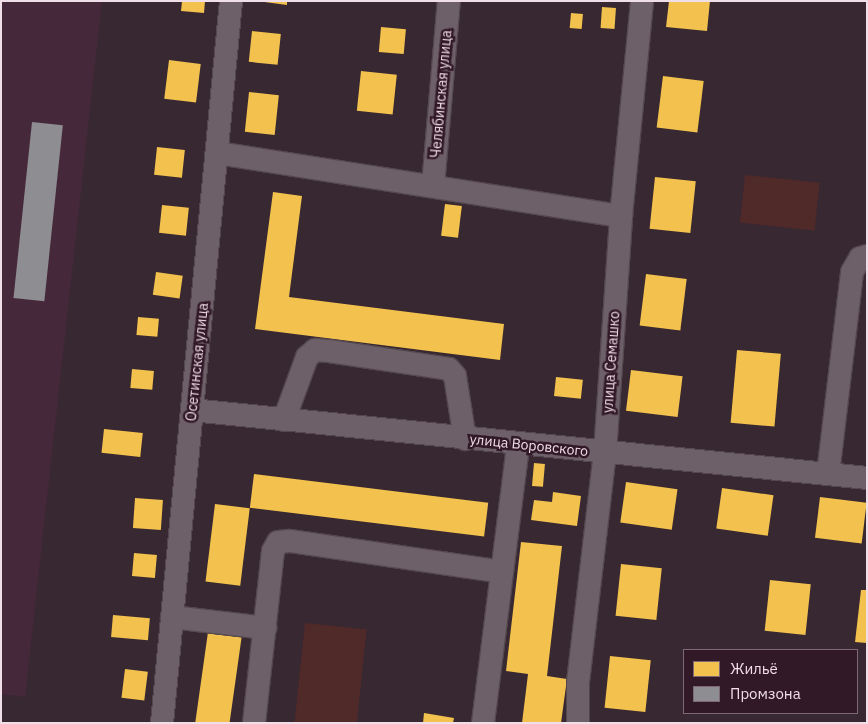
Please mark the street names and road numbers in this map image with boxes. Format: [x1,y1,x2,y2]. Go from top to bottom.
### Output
street label: Челябинская улица [427,29,455,159]
street label: Осетинская улица [182,302,212,422]
street label: улица Семашко [599,310,623,414]
street label: улица Воровского [469,430,589,460]

